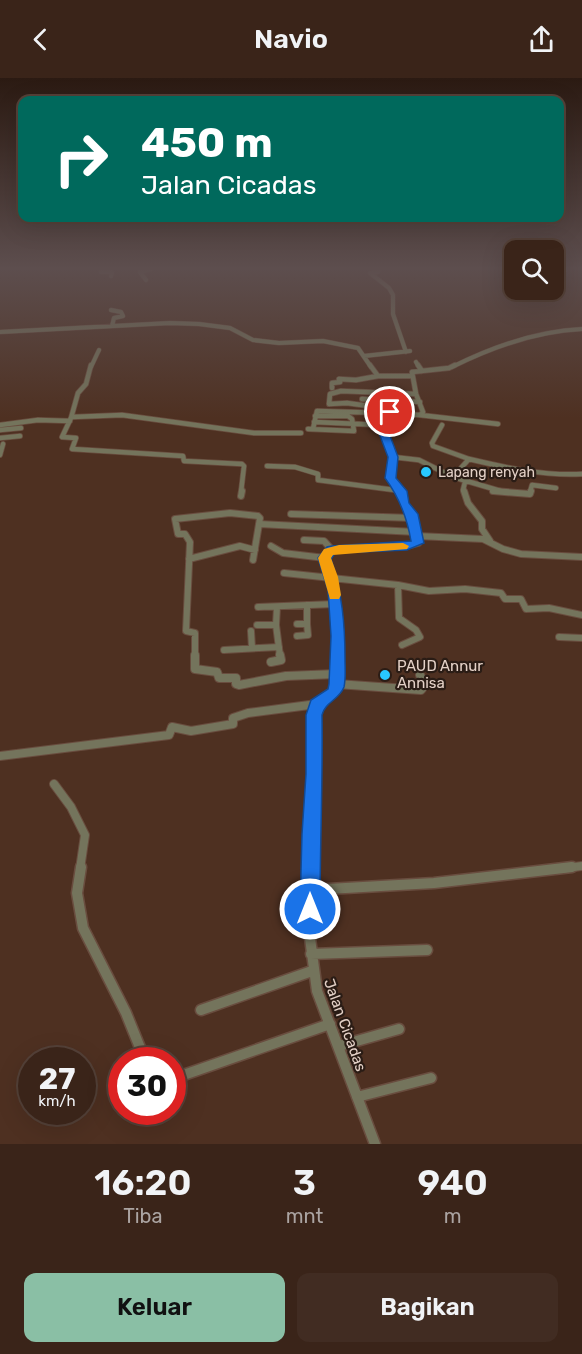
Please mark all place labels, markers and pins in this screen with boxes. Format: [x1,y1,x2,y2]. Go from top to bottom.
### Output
pin [364,386,415,437]
place label: Lapang renyah [438,464,535,481]
marker: Lapang renyah [419,465,433,479]
place label: PAUD Annur Annisa [397,657,483,692]
marker: PAUD Annur Annisa [378,668,392,682]

